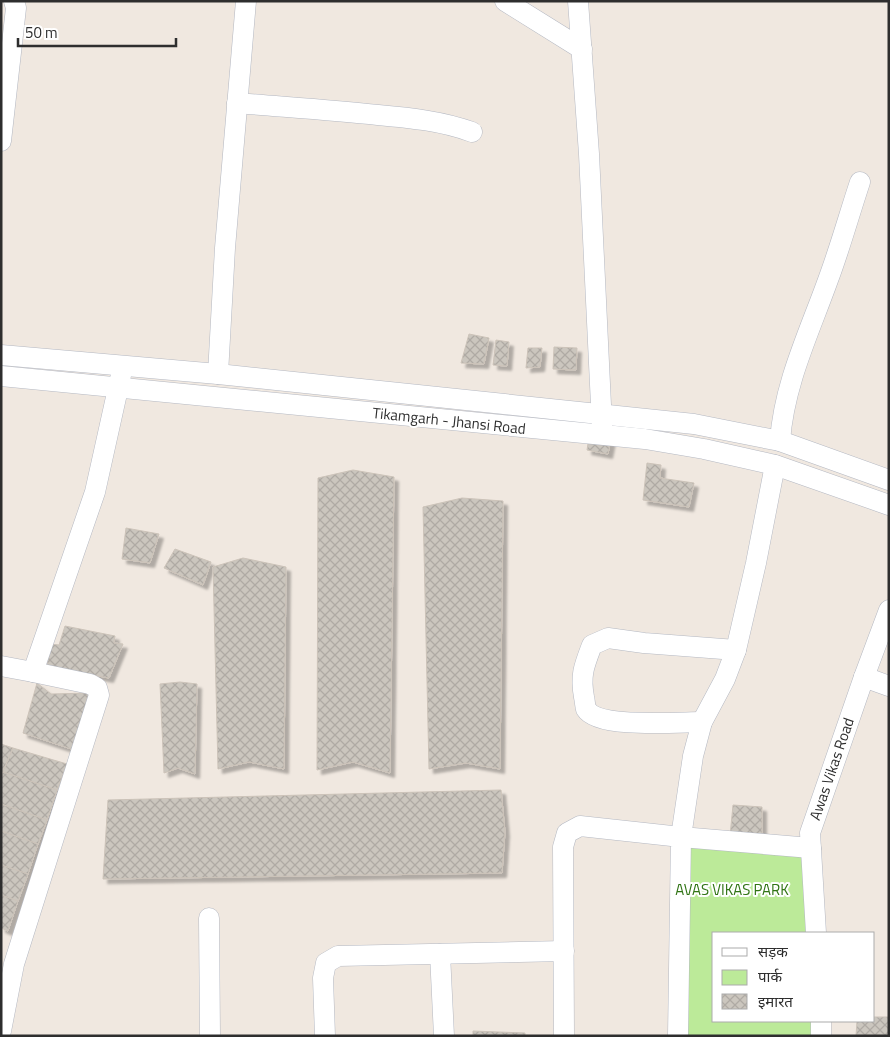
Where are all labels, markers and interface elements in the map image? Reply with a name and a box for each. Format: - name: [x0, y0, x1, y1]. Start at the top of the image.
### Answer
- scale bar: [18, 15, 175, 47]
- text: 50 m: [25, 21, 58, 44]
- street label: Tikamgarh - Jhansi Road: [371, 401, 527, 440]
- street label: Awas Vikas Road: [803, 714, 860, 823]
- park label: AVAS VIKAS PARK: [675, 878, 789, 901]
- legend: [712, 932, 875, 1022]
- text: सड़क: [758, 940, 788, 963]
- text: पार्क: [758, 965, 782, 988]
- text: इमारत: [758, 990, 793, 1013]

